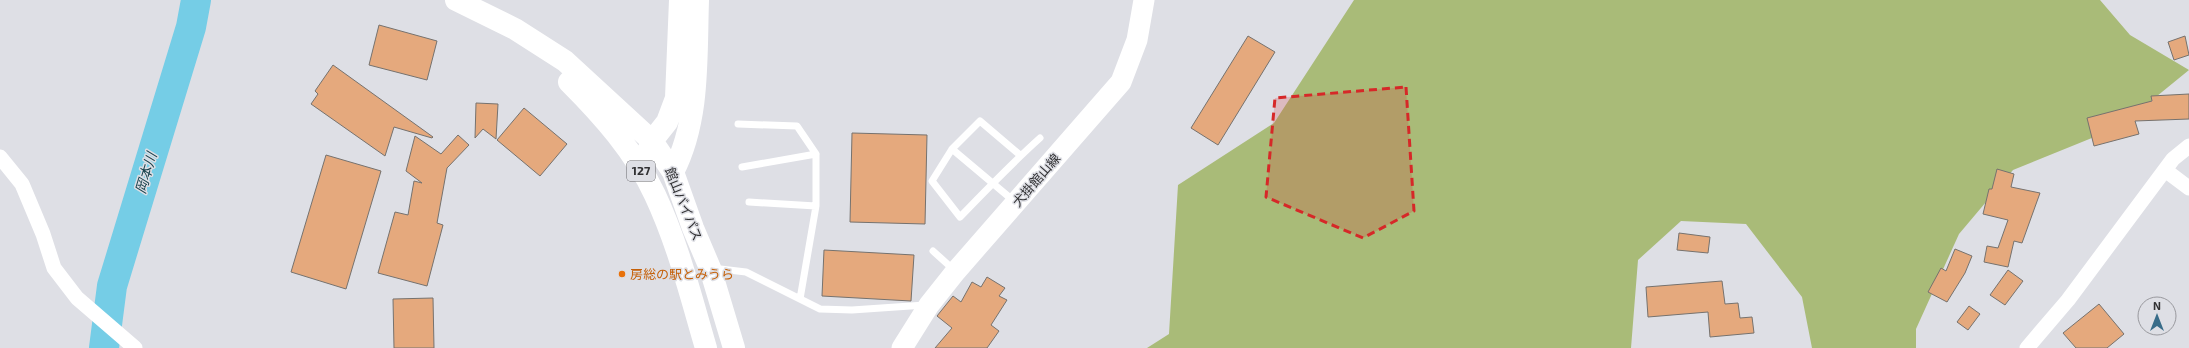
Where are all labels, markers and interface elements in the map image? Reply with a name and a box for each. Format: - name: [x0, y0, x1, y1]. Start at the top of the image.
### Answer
- water label: 岡本川: [131, 148, 160, 195]
- street label: 犬掛館山線: [1009, 150, 1063, 210]
- road number: 127: [627, 161, 655, 181]
- street label: 館山バイパス: [662, 165, 706, 243]
- place label: 房総の駅とみうら: [630, 266, 734, 282]
- marker: 房総の駅とみうら: [617, 269, 627, 279]
- north arrow: [2137, 296, 2177, 336]
- text: N: [2153, 299, 2161, 312]

